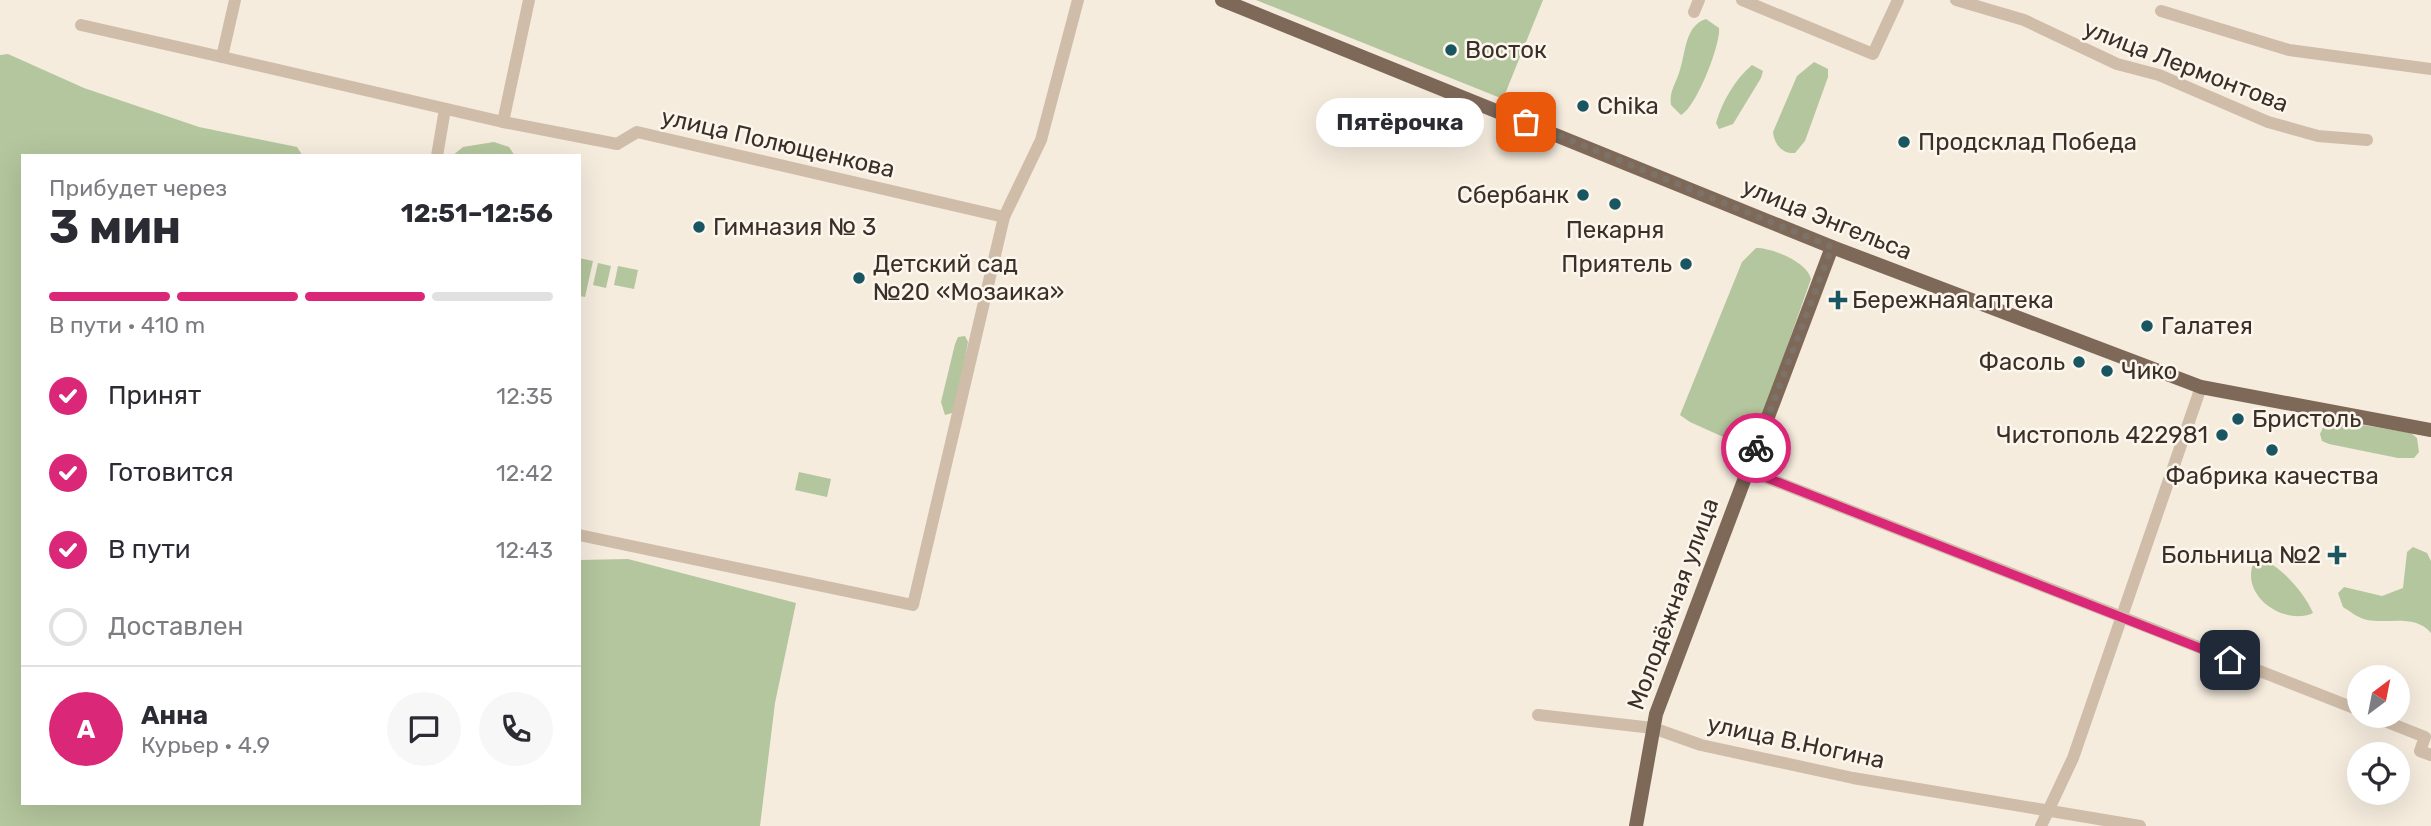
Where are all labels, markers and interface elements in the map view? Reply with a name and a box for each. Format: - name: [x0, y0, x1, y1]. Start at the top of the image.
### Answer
- street label: улица Лермонтова: [2080, 14, 2292, 118]
- place label: Восток: [1465, 36, 1547, 64]
- marker: Восток: [1443, 42, 1459, 58]
- pin: [1496, 92, 1556, 152]
- place label: Chika: [1597, 92, 1659, 120]
- callout: Пятёрочка: [1316, 97, 1484, 146]
- marker: Chika: [1575, 98, 1591, 114]
- street label: улица Полющенкова: [658, 102, 898, 184]
- icon: bag: [1507, 103, 1545, 141]
- text: Пятёрочка: [1336, 108, 1464, 136]
- place label: Продсклад Победа: [1918, 128, 2137, 156]
- marker: Продсклад Победа: [1896, 134, 1912, 150]
- street label: улица Энгельса: [1738, 172, 1916, 266]
- text: Прибудет через: [49, 174, 227, 202]
- place label: Сбербанк: [1457, 181, 1569, 209]
- marker: Сбербанк: [1575, 187, 1591, 203]
- marker: Пекарня: [1607, 196, 1623, 212]
- text: 12:51–12:56: [401, 198, 553, 229]
- text: 3 мин: [49, 200, 181, 255]
- place label: Гимназия № 3: [713, 213, 876, 241]
- place label: Пекарня: [1566, 216, 1664, 244]
- marker: Гимназия № 3: [691, 219, 707, 235]
- place label: Детский сад №20 «Мозаика»: [873, 250, 1064, 306]
- place label: Приятель: [1561, 250, 1672, 278]
- marker: Приятель: [1678, 256, 1694, 272]
- marker: Детский сад №20 «Мозаика»: [851, 270, 867, 286]
- place label: Бережная аптека: [1852, 286, 2054, 314]
- marker: Бережная аптека: [1830, 292, 1846, 308]
- text: В пути · 410 m: [49, 311, 205, 339]
- place label: Галатея: [2161, 312, 2253, 340]
- marker: Галатея: [2139, 318, 2155, 334]
- place label: Фасоль: [1978, 348, 2065, 376]
- marker: Фасоль: [2071, 354, 2087, 370]
- place label: Чико: [2121, 357, 2177, 385]
- marker: Чико: [2099, 363, 2115, 379]
- icon: check: [49, 377, 87, 415]
- text: Принят: [108, 380, 201, 411]
- text: 12:35: [496, 382, 553, 410]
- place label: Бристоль: [2252, 405, 2361, 433]
- marker: Бристоль: [2230, 411, 2246, 427]
- courier: [1721, 413, 1791, 483]
- place label: Чистополь 422981: [1996, 421, 2208, 449]
- marker: Чистополь 422981: [2214, 427, 2230, 443]
- icon: bike: [1737, 429, 1775, 467]
- marker: Фабрика качества: [2264, 442, 2280, 458]
- icon: check: [49, 454, 87, 492]
- text: Готовится: [108, 457, 234, 488]
- text: 12:42: [496, 459, 553, 487]
- place label: Фабрика качества: [2165, 462, 2379, 490]
- street label: Молодёжная улица: [1622, 494, 1724, 714]
- icon: check: [49, 531, 87, 569]
- text: В пути: [108, 534, 191, 565]
- text: 12:43: [496, 536, 553, 564]
- place label: Больница №2: [2161, 541, 2321, 569]
- marker: Больница №2: [2327, 545, 2347, 565]
- text: Доставлен: [108, 611, 243, 642]
- pin: [2200, 630, 2260, 690]
- icon: home: [2211, 641, 2249, 679]
- north arrow: [2347, 665, 2410, 728]
- map controls: [2347, 665, 2410, 805]
- button: chat: [387, 692, 461, 766]
- button: phone: [479, 692, 553, 766]
- text: Анна: [141, 700, 208, 731]
- street label: улица В.Ногина: [1705, 710, 1887, 774]
- text: А: [77, 714, 95, 745]
- text: Курьер · 4.9: [141, 731, 270, 759]
- button: locate: [2347, 742, 2410, 805]

